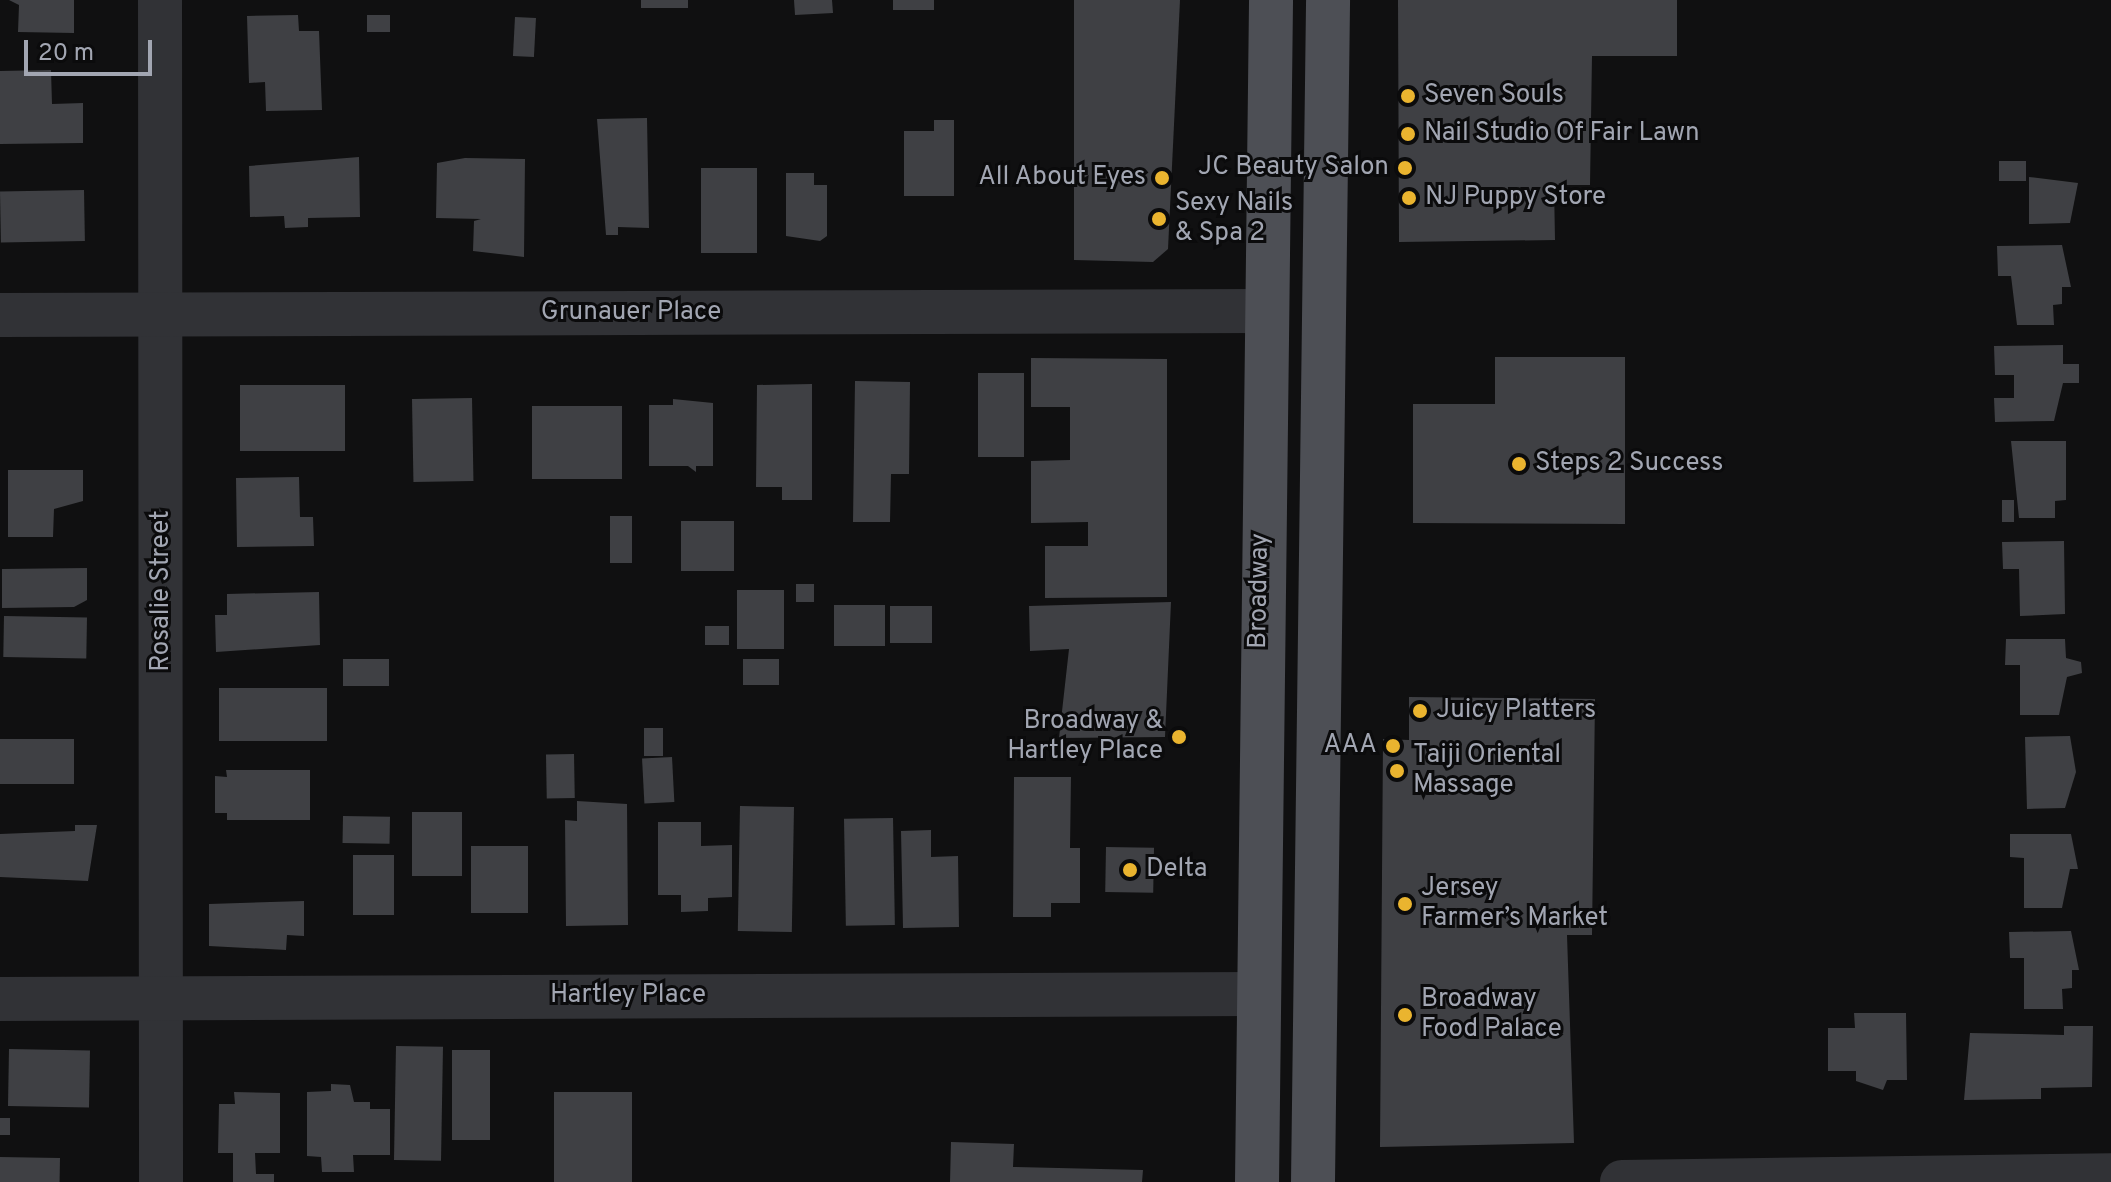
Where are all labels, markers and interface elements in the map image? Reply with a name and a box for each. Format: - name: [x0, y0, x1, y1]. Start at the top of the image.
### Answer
- scale bar: [28, 24, 156, 74]
- text: 20 m: [38, 39, 94, 69]
- place label: Seven Souls: [1424, 80, 1564, 112]
- marker: Seven Souls: [1399, 87, 1417, 105]
- place label: Nail Studio Of Fair Lawn: [1424, 118, 1700, 150]
- marker: Nail Studio Of Fair Lawn: [1399, 125, 1417, 143]
- place label: JC Beauty Salon: [1198, 152, 1389, 184]
- marker: JC Beauty Salon: [1396, 159, 1414, 177]
- place label: All About Eyes: [977, 162, 1146, 194]
- marker: All About Eyes: [1153, 169, 1171, 187]
- place label: NJ Puppy Store: [1425, 182, 1606, 214]
- place label: Sexy Nails & Spa 2: [1175, 188, 1293, 250]
- marker: NJ Puppy Store: [1400, 189, 1418, 207]
- marker: Sexy Nails & Spa 2: [1150, 210, 1168, 228]
- street label: Grunauer Place: [541, 297, 721, 329]
- place label: Steps 2 Success: [1535, 448, 1723, 480]
- marker: Steps 2 Success: [1510, 455, 1528, 473]
- street label: Rosalie Street: [146, 510, 178, 672]
- street label: Broadway: [1243, 533, 1277, 649]
- place label: Juicy Platters: [1436, 695, 1596, 727]
- marker: Juicy Platters: [1411, 702, 1429, 720]
- place label: Broadway & Hartley Place: [1007, 706, 1163, 768]
- marker: Broadway & Hartley Place: [1170, 728, 1188, 746]
- place label: AAA: [1324, 730, 1377, 762]
- marker: AAA: [1384, 737, 1402, 755]
- place label: Taiji Oriental Massage: [1413, 740, 1561, 802]
- marker: Taiji Oriental Massage: [1388, 762, 1406, 780]
- place label: Delta: [1146, 854, 1208, 886]
- marker: Delta: [1121, 861, 1139, 879]
- place label: Jersey Farmer’s Market: [1421, 873, 1608, 934]
- marker: Jersey Farmer’s Market: [1396, 895, 1414, 913]
- street label: Hartley Place: [550, 980, 706, 1012]
- place label: Broadway Food Palace: [1421, 984, 1562, 1046]
- marker: Broadway Food Palace: [1396, 1006, 1414, 1024]

